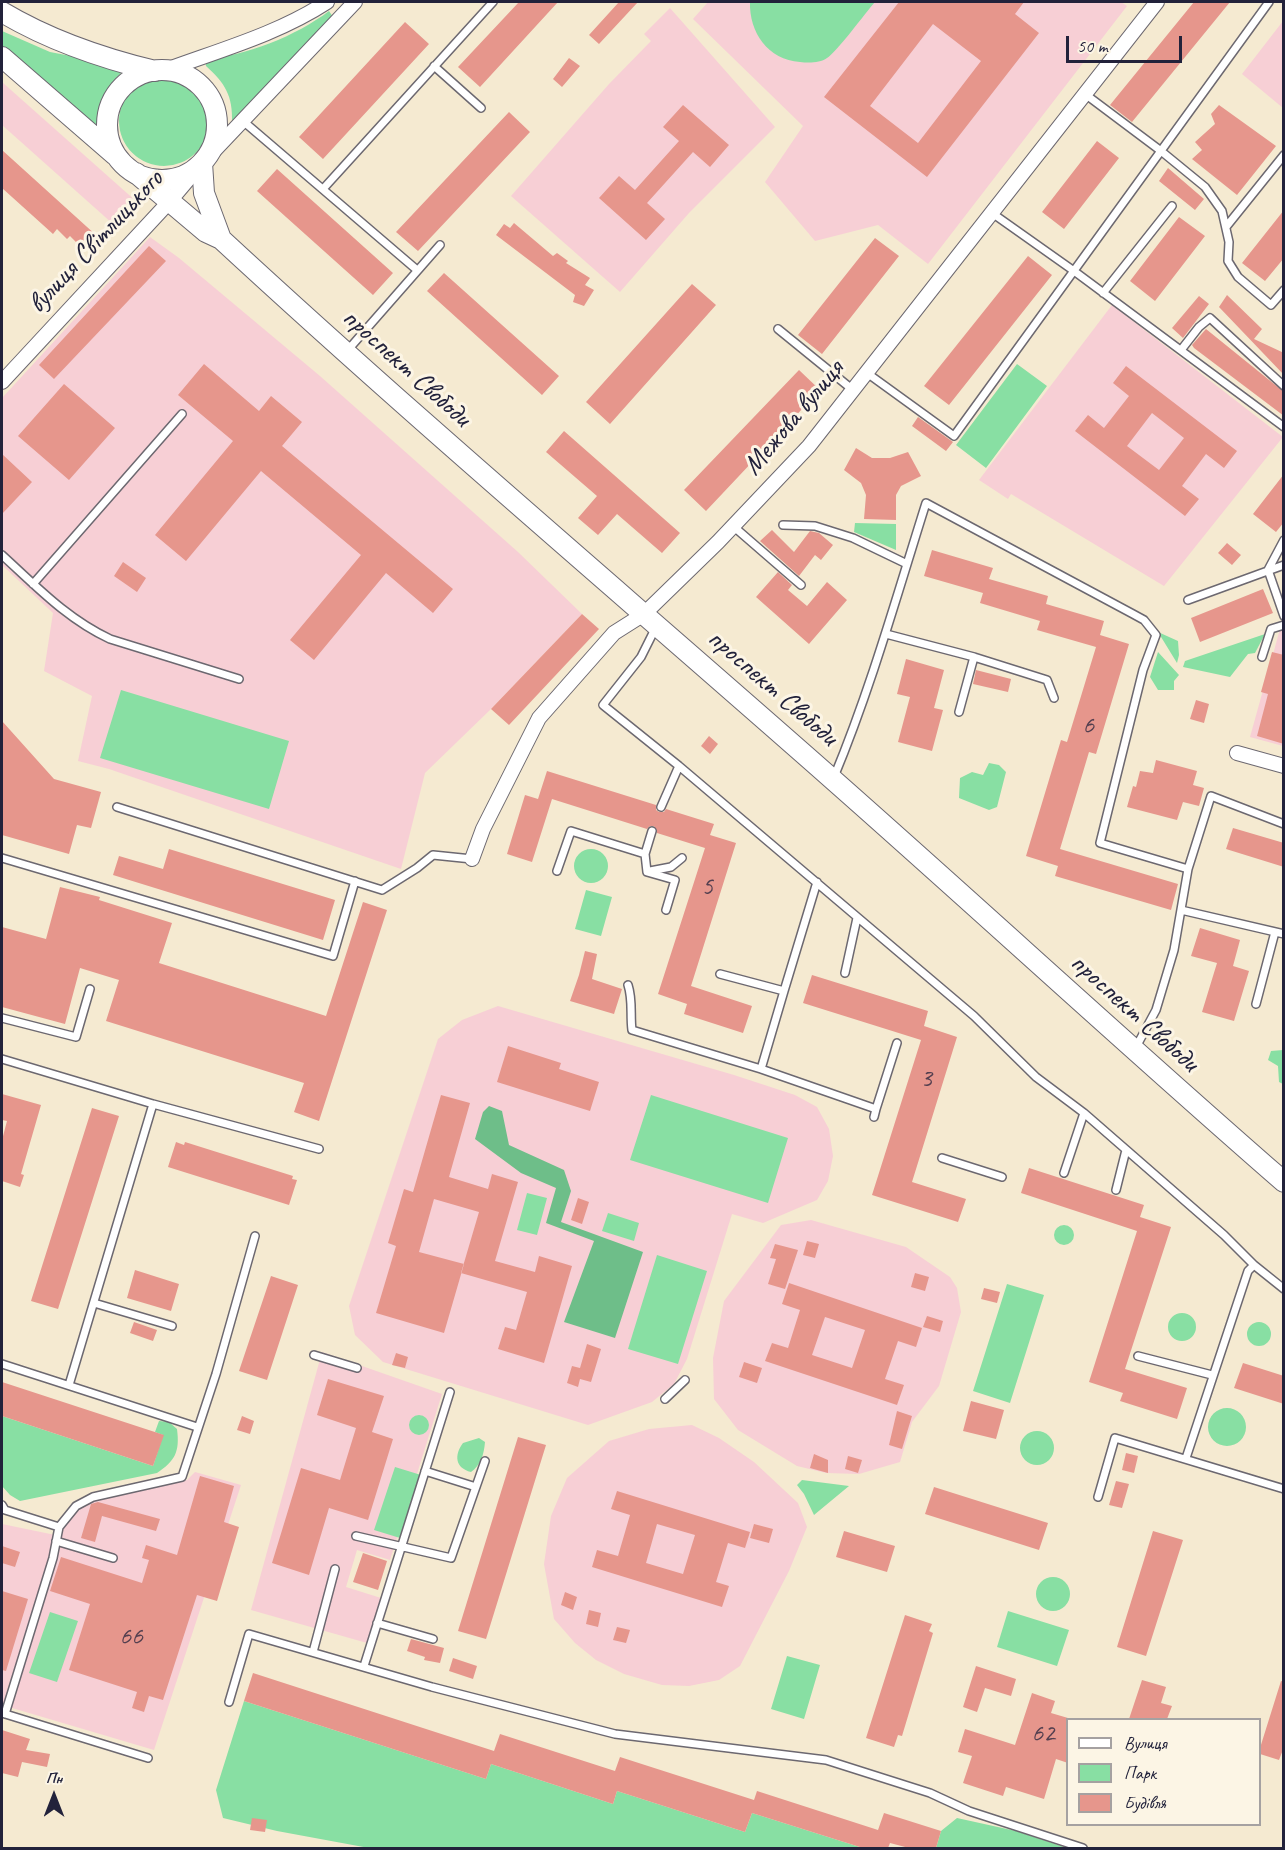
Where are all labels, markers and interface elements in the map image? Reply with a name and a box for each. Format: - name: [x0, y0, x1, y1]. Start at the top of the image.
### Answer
- scale bar: [1069, 24, 1184, 62]
- text: 50 m: [1077, 35, 1108, 57]
- street label: вулиця Світлицького: [21, 163, 171, 321]
- street label: проспект Свободи: [335, 301, 477, 435]
- street label: Межова вулиця: [736, 354, 852, 482]
- street label: проспект Свободи: [700, 622, 844, 754]
- house number: 6: [1082, 710, 1094, 742]
- house number: 5: [701, 871, 713, 903]
- street label: проспект Свободи: [1063, 946, 1205, 1080]
- house number: 3: [920, 1063, 932, 1095]
- house number: 66: [119, 1621, 143, 1653]
- house number: 62: [1031, 1718, 1055, 1750]
- legend: [1066, 1718, 1261, 1826]
- text: Вулиця: [1124, 1732, 1167, 1754]
- text: Парк: [1124, 1762, 1156, 1784]
- north arrow: [24, 1766, 84, 1826]
- text: Пн: [46, 1768, 62, 1788]
- text: Будівля: [1124, 1792, 1166, 1814]

